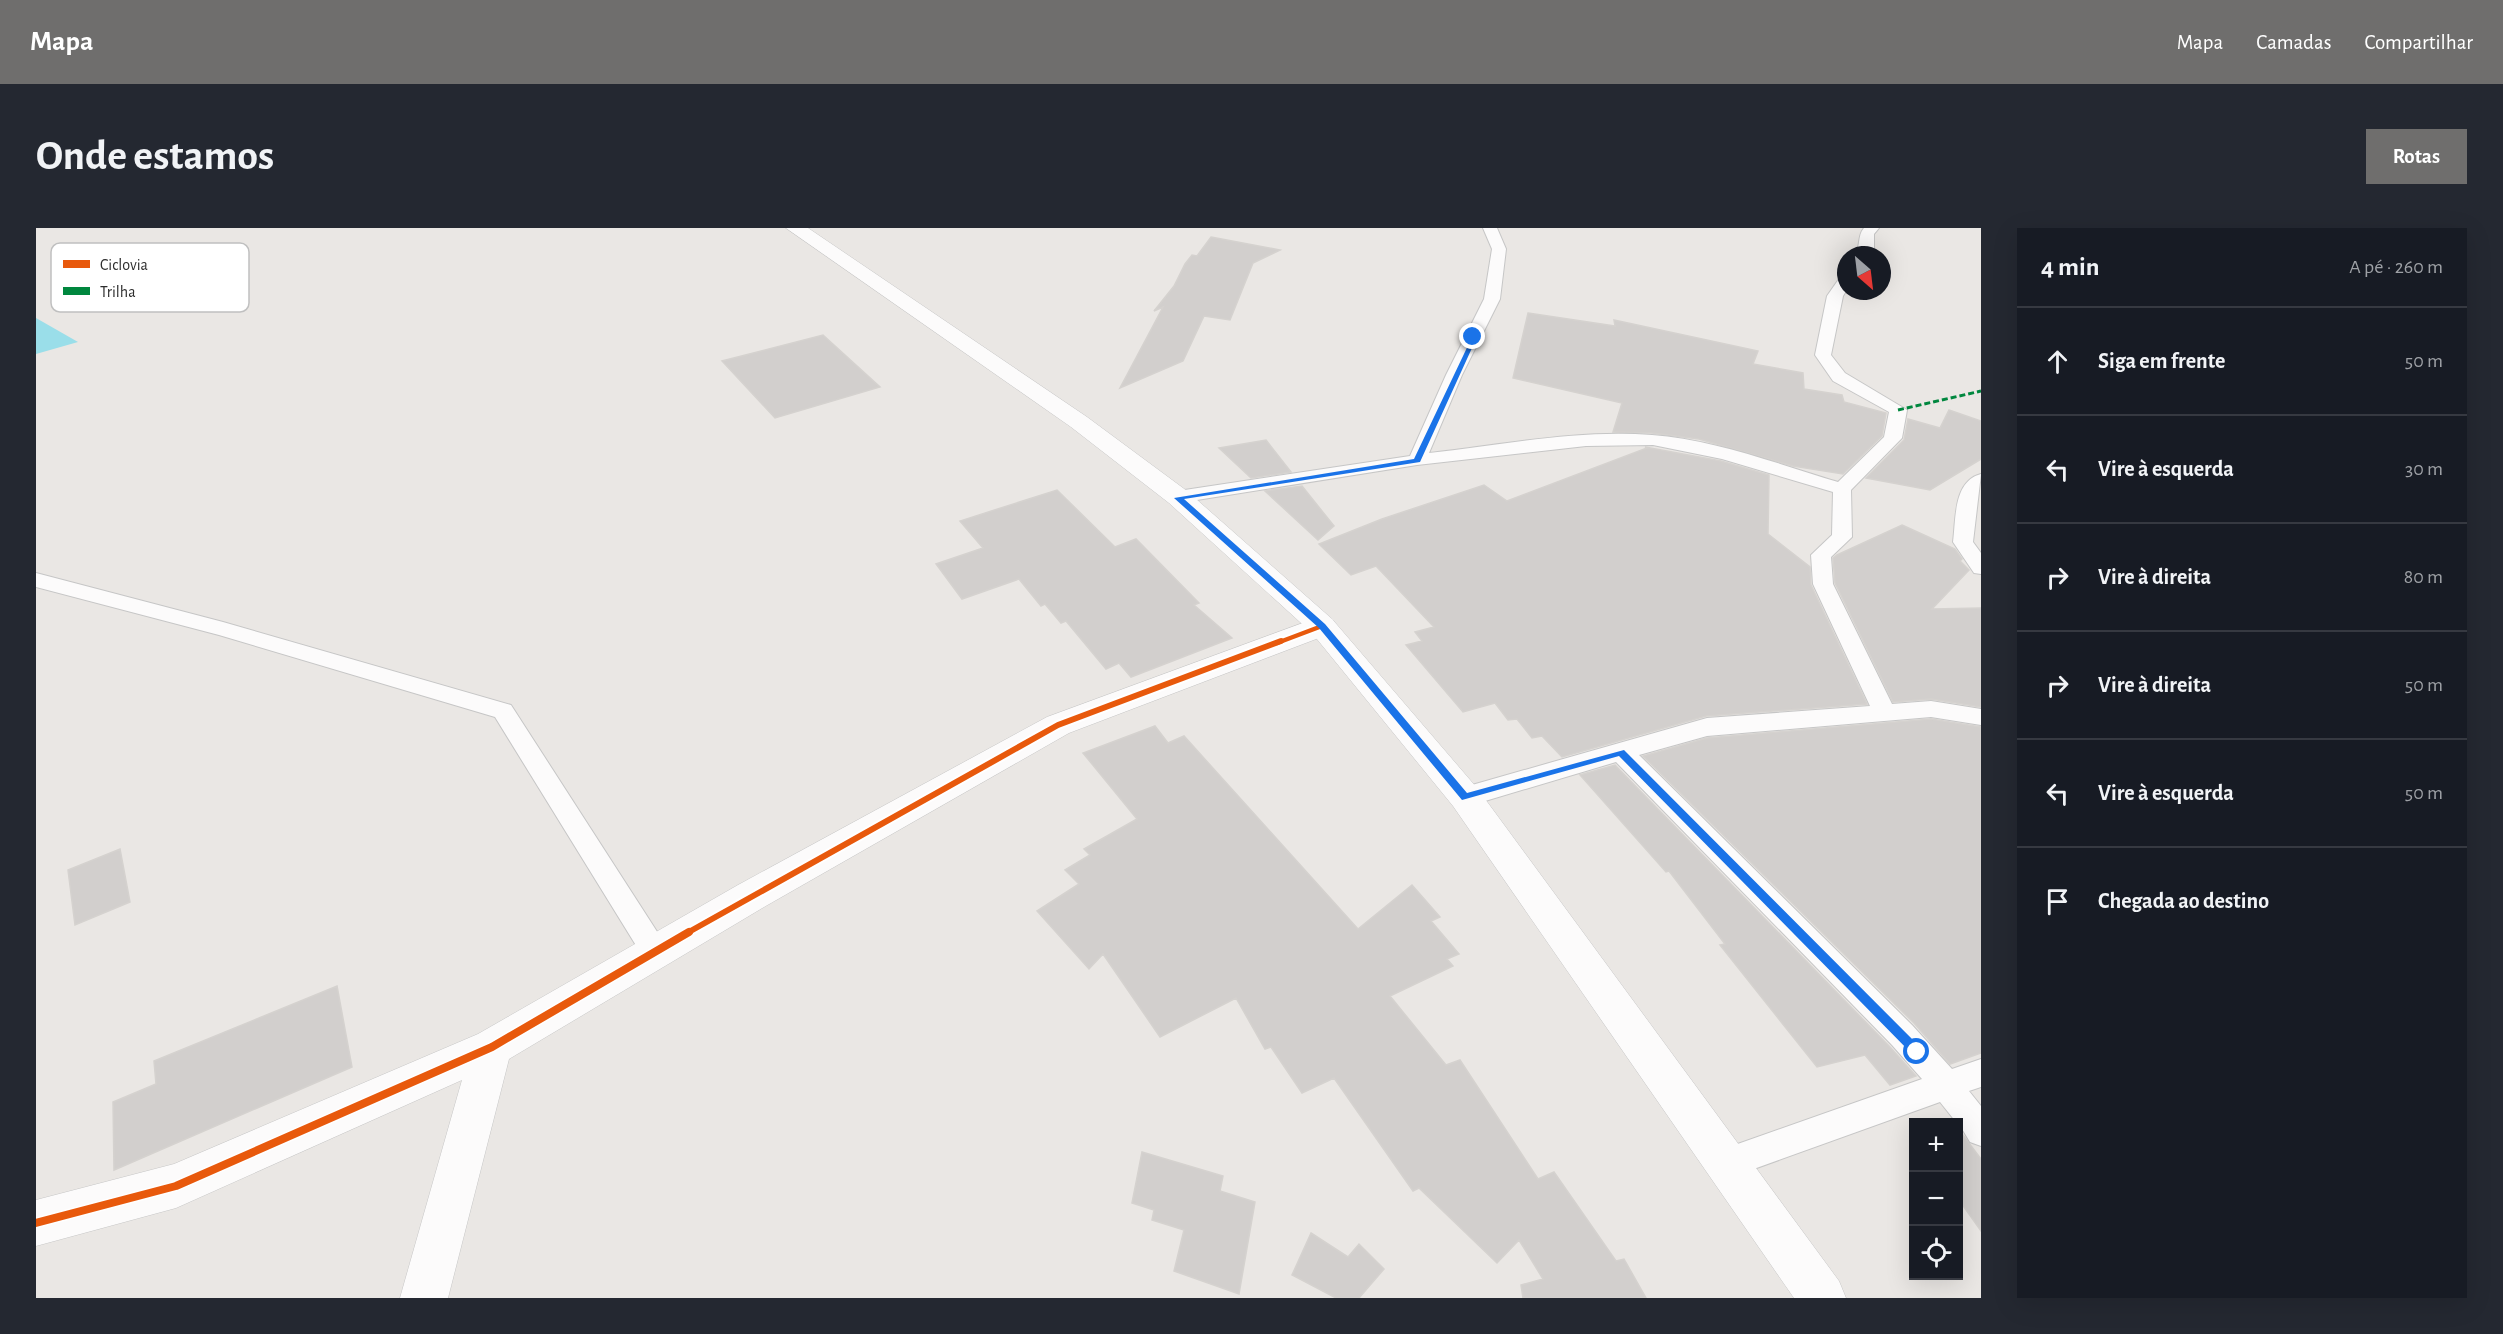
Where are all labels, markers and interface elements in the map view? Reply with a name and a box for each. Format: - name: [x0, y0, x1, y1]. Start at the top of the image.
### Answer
- text: Mapa: [30, 28, 93, 56]
- text: Mapa: [2177, 32, 2223, 53]
- text: Camadas: [2256, 32, 2331, 53]
- text: Compartilhar: [2364, 32, 2473, 53]
- button: Rotas: [2366, 129, 2467, 184]
- text: Onde estamos: [36, 135, 274, 177]
- legend: [51, 243, 249, 312]
- north arrow: [1837, 246, 1891, 300]
- text: 4 min: [2041, 254, 2100, 280]
- text: Ciclovia: [100, 257, 148, 273]
- text: A pé · 260 m: [2349, 257, 2443, 277]
- text: Trilha: [100, 284, 136, 300]
- route end: [1459, 323, 1485, 349]
- icon: ahead: [2041, 345, 2074, 378]
- text: Siga em frente: [2098, 350, 2225, 372]
- text: 50 m: [2405, 351, 2443, 371]
- icon: left: [2041, 453, 2074, 486]
- text: Vire à esquerda: [2098, 458, 2234, 480]
- text: 30 m: [2405, 459, 2443, 479]
- icon: right: [2041, 561, 2074, 594]
- text: Vire à direita: [2098, 566, 2211, 588]
- text: 80 m: [2404, 567, 2443, 587]
- icon: right: [2041, 669, 2074, 702]
- text: Vire à direita: [2098, 674, 2211, 696]
- text: 50 m: [2405, 675, 2443, 695]
- icon: left: [2041, 777, 2074, 810]
- text: Vire à esquerda: [2098, 782, 2234, 804]
- text: 50 m: [2405, 783, 2443, 803]
- icon: arrive: [2041, 885, 2074, 918]
- text: Chegada ao destino: [2098, 890, 2269, 912]
- route start: [1903, 1038, 1929, 1064]
- map controls: [1909, 1118, 1963, 1280]
- button: +: [1909, 1118, 1963, 1172]
- button: −: [1909, 1172, 1963, 1226]
- button: locate: [1909, 1226, 1963, 1280]

